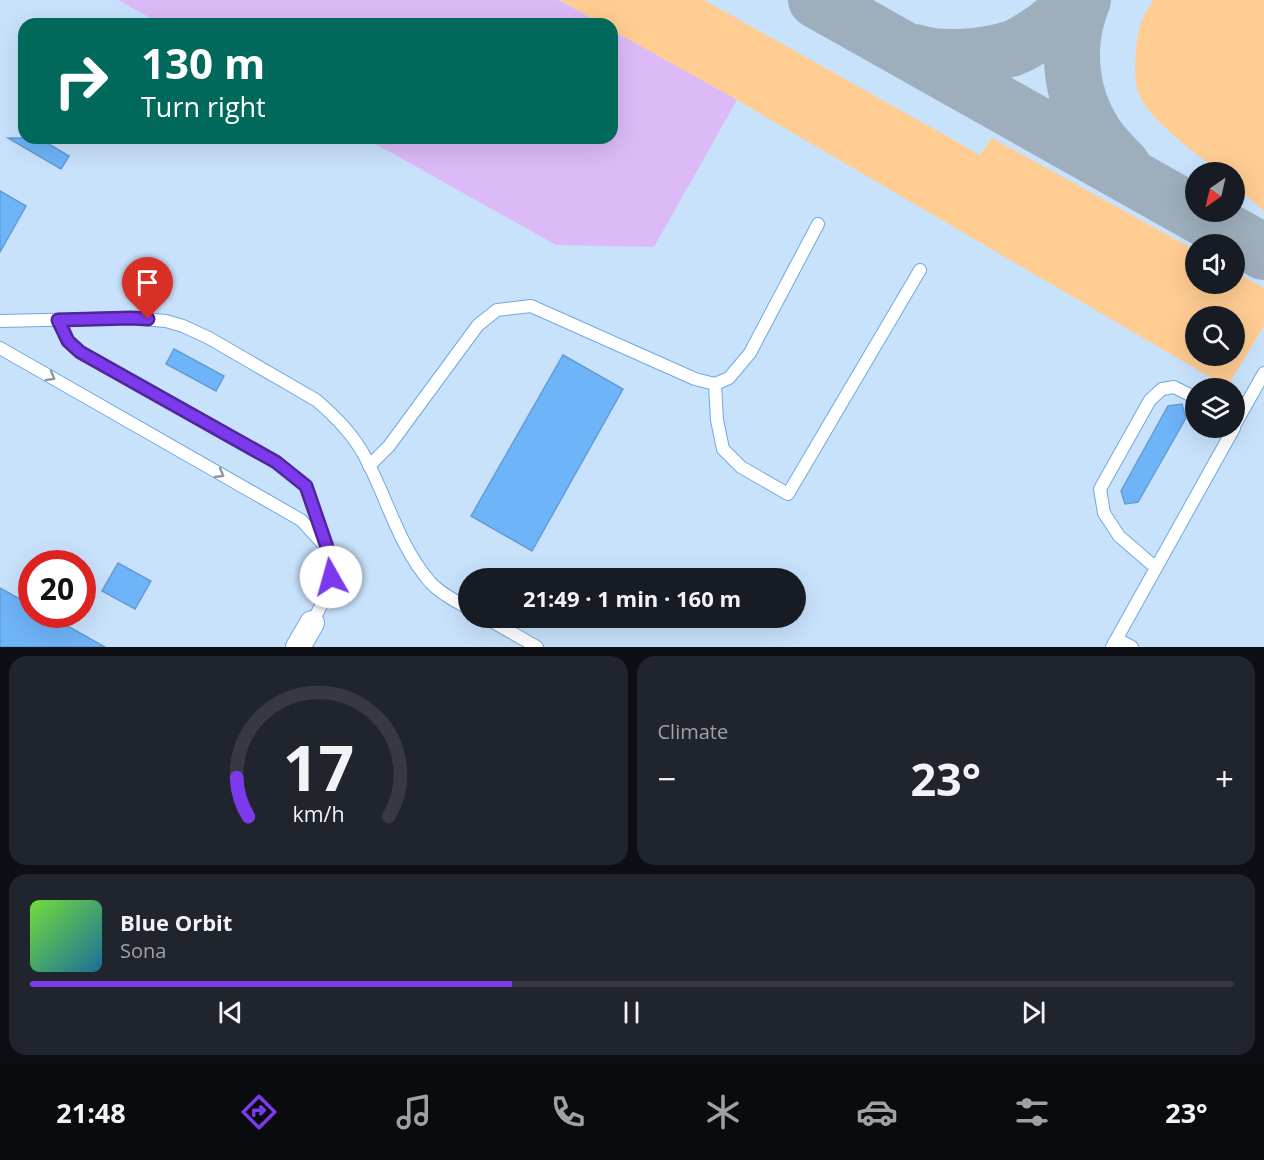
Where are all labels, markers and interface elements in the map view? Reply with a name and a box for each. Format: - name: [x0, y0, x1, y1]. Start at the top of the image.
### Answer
- text: 130 m: [141, 34, 265, 91]
- icon: right: [42, 42, 120, 120]
- text: Turn right: [141, 88, 266, 125]
- north arrow: [1185, 162, 1245, 222]
- map controls: [1185, 162, 1245, 438]
- button: sound: [1185, 234, 1245, 294]
- pin: [122, 257, 173, 319]
- icon: arrive: [131, 266, 164, 299]
- button: search: [1185, 306, 1245, 366]
- one-way arrow: [45, 370, 55, 381]
- button: layers: [1185, 378, 1245, 438]
- one-way arrow: [214, 467, 224, 478]
- position arrow: [299, 545, 363, 609]
- speed limit sign: 20: [18, 550, 96, 628]
- text: 21:49 · 1 min · 160 m: [523, 583, 741, 613]
- text: Climate: [658, 718, 728, 745]
- text: 17: [283, 724, 354, 809]
- text: 23°: [910, 748, 981, 809]
- text: −: [658, 756, 676, 801]
- text: +: [1215, 756, 1234, 801]
- text: km/h: [292, 800, 344, 829]
- text: Blue Orbit: [120, 907, 232, 937]
- text: Sona: [120, 937, 166, 964]
- icon: previous: [214, 996, 247, 1029]
- icon: pause: [615, 996, 648, 1029]
- icon: next: [1017, 996, 1050, 1029]
- icon: directions: [238, 1091, 280, 1133]
- icon: music: [393, 1091, 435, 1133]
- icon: phone: [547, 1091, 589, 1133]
- icon: climate: [702, 1091, 744, 1133]
- icon: car: [856, 1091, 898, 1133]
- icon: filters: [1011, 1091, 1053, 1133]
- text: 21:48: [56, 1094, 126, 1131]
- text: 23°: [1165, 1094, 1208, 1131]

